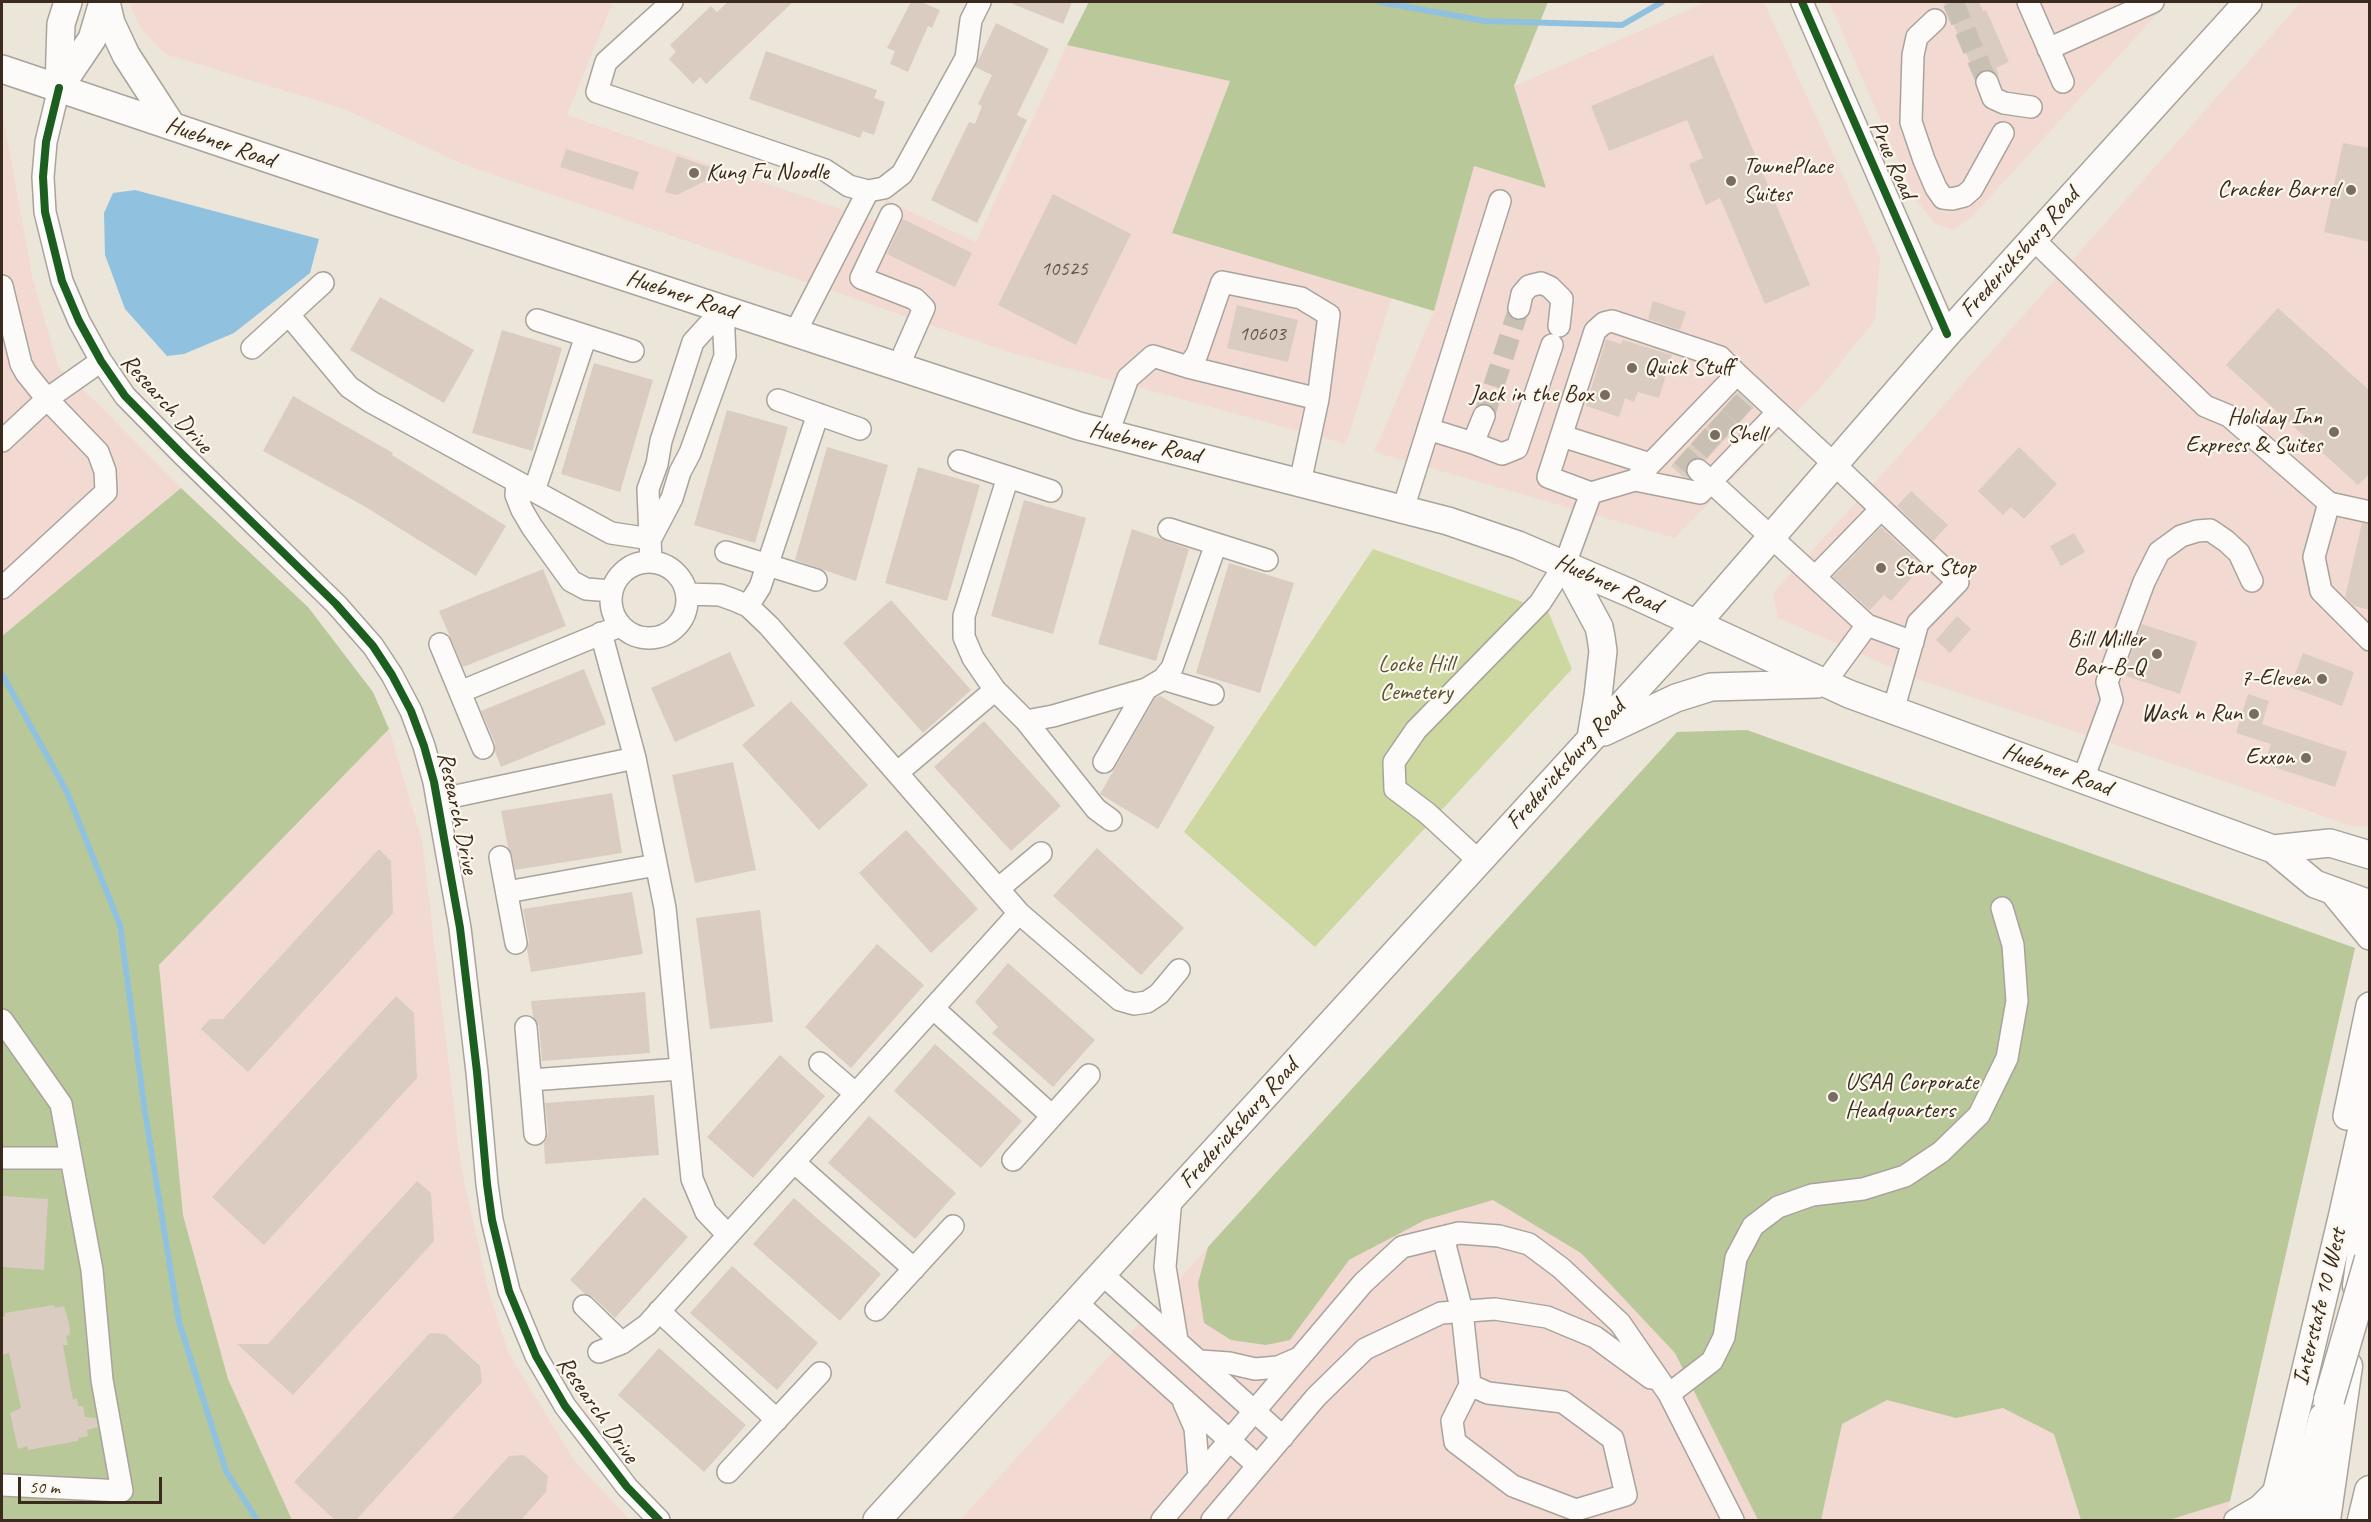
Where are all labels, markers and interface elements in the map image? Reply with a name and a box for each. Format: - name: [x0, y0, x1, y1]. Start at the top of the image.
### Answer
- street label: Huebner Road: [161, 111, 279, 175]
- street label: Prue Road: [1862, 116, 1922, 204]
- place label: TownePlace Suites: [1743, 153, 1833, 209]
- place label: Kung Fu Noodle: [706, 159, 828, 187]
- marker: Kung Fu Noodle: [687, 166, 701, 180]
- marker: TownePlace Suites: [1724, 174, 1738, 188]
- place label: Cracker Barrel: [2217, 176, 2339, 204]
- street label: Fredericksburg Road: [1954, 182, 2086, 324]
- marker: Cracker Barrel: [2344, 183, 2358, 197]
- house number: 10525: [1040, 256, 1088, 282]
- street label: Huebner Road: [622, 264, 740, 326]
- house number: 10603: [1238, 321, 1286, 347]
- street label: Research Drive: [114, 348, 218, 460]
- place label: Quick Stuff: [1644, 354, 1733, 382]
- marker: Quick Stuff: [1625, 361, 1639, 375]
- place label: Jack in the Box: [1470, 381, 1593, 409]
- marker: Jack in the Box: [1598, 388, 1612, 402]
- place label: Holiday Inn Express & Suites: [2185, 404, 2322, 460]
- street label: Huebner Road: [1086, 415, 1204, 471]
- place label: Shell: [1727, 421, 1766, 449]
- marker: Holiday Inn Express & Suites: [2327, 425, 2341, 439]
- marker: Shell: [1708, 428, 1722, 442]
- street label: Huebner Road: [1550, 548, 1666, 620]
- place label: Star Stop: [1893, 554, 1976, 582]
- marker: Star Stop: [1874, 561, 1888, 575]
- place label: Bill Miller Bar-B-Q: [2067, 626, 2145, 682]
- marker: Bill Miller Bar-B-Q: [2150, 647, 2164, 661]
- park label: Locke Hill Cemetery: [1378, 651, 1454, 707]
- place label: 7-Eleven: [2240, 665, 2310, 693]
- marker: 7-Eleven: [2315, 672, 2329, 686]
- street label: Fredericksburg Road: [1500, 694, 1632, 836]
- place label: Wash n Run: [2141, 700, 2242, 728]
- marker: Wash n Run: [2247, 707, 2261, 721]
- street label: Huebner Road: [1999, 737, 2115, 803]
- place label: Exxon: [2245, 744, 2294, 772]
- street label: Research Drive: [430, 749, 484, 877]
- marker: Exxon: [2299, 751, 2313, 765]
- street label: Fredericksburg Road: [1173, 1053, 1305, 1195]
- place label: USAA Corporate Headquarters: [1845, 1069, 1978, 1125]
- marker: USAA Corporate Headquarters: [1826, 1090, 1840, 1104]
- street label: Interstate 10 West: [2287, 1226, 2353, 1388]
- street label: Research Drive: [550, 1351, 644, 1469]
- scale bar: [21, 1465, 165, 1503]
- text: 50 m: [29, 1476, 60, 1498]

